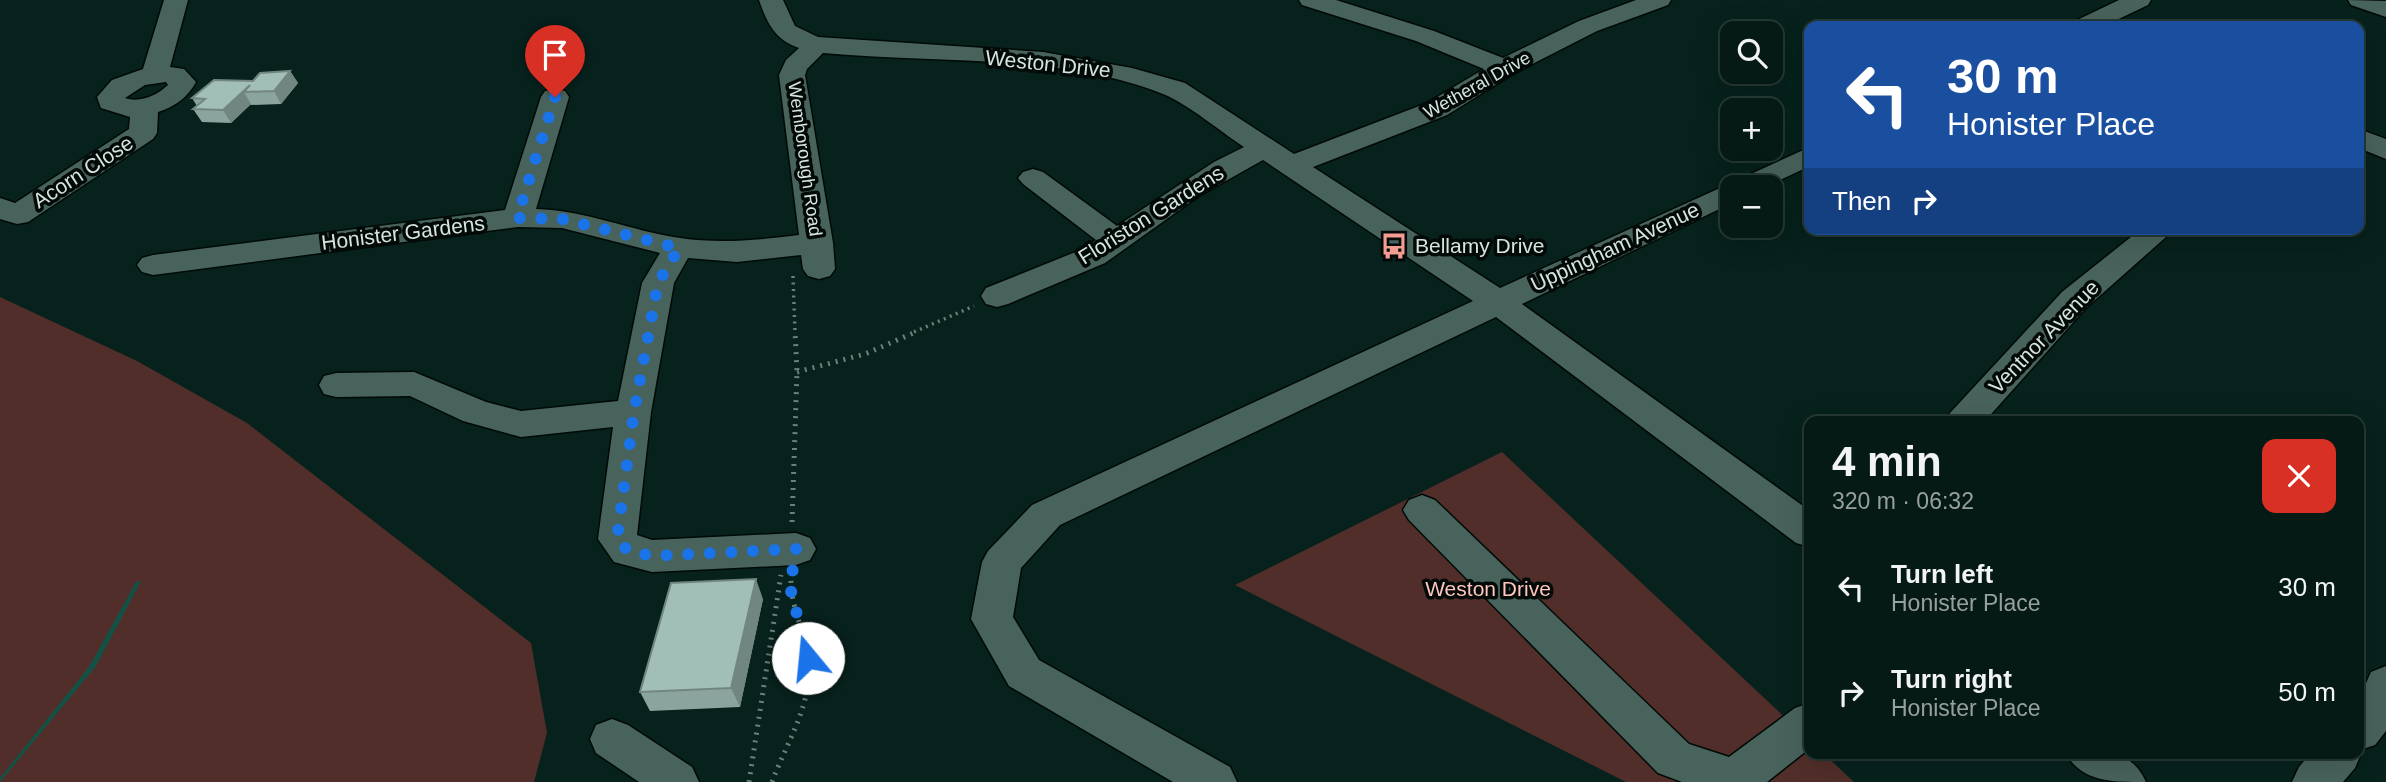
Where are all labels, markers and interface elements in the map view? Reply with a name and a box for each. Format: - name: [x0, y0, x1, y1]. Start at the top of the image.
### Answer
- map controls: [1720, 21, 1783, 238]
- button: search: [1720, 21, 1783, 84]
- pin: [525, 25, 585, 97]
- icon: arrive: [536, 36, 574, 74]
- street label: Weston Drive: [984, 45, 1112, 82]
- street label: Wetheral Drive: [1420, 47, 1534, 123]
- icon: left: [1832, 49, 1923, 140]
- text: 30 m: [1947, 49, 2059, 103]
- street label: Wemborough Road: [784, 80, 826, 238]
- button: +: [1720, 98, 1783, 161]
- text: Honister Place: [1947, 106, 2155, 142]
- street label: Acorn Close: [28, 131, 137, 212]
- street label: Floriston Gardens: [1074, 161, 1228, 269]
- button: −: [1720, 175, 1783, 238]
- icon: right: [1905, 182, 1943, 220]
- text: Then: [1832, 186, 1891, 216]
- street label: Uppingham Avenue: [1527, 197, 1703, 296]
- street label: Honister Gardens: [320, 211, 486, 254]
- bus stop icon: Bellamy Drive: [1379, 231, 1409, 261]
- place label: Bellamy Drive: [1415, 234, 1545, 257]
- street label: Ventnor Avenue: [1984, 275, 2103, 398]
- text: 4 min: [1832, 438, 1942, 485]
- button: close: [2262, 439, 2336, 513]
- text: 320 m · 06:32: [1832, 488, 1974, 514]
- text: Turn left: [1891, 559, 1993, 589]
- icon: left: [1832, 569, 1870, 607]
- text: 30 m: [2278, 572, 2336, 602]
- park label: Weston Drive: [1425, 577, 1551, 600]
- text: Honister Place: [1891, 590, 2041, 616]
- position arrow: [771, 621, 845, 695]
- text: Turn right: [1891, 664, 2012, 694]
- icon: right: [1832, 674, 1870, 712]
- text: 50 m: [2278, 677, 2336, 707]
- text: Honister Place: [1891, 695, 2041, 721]

